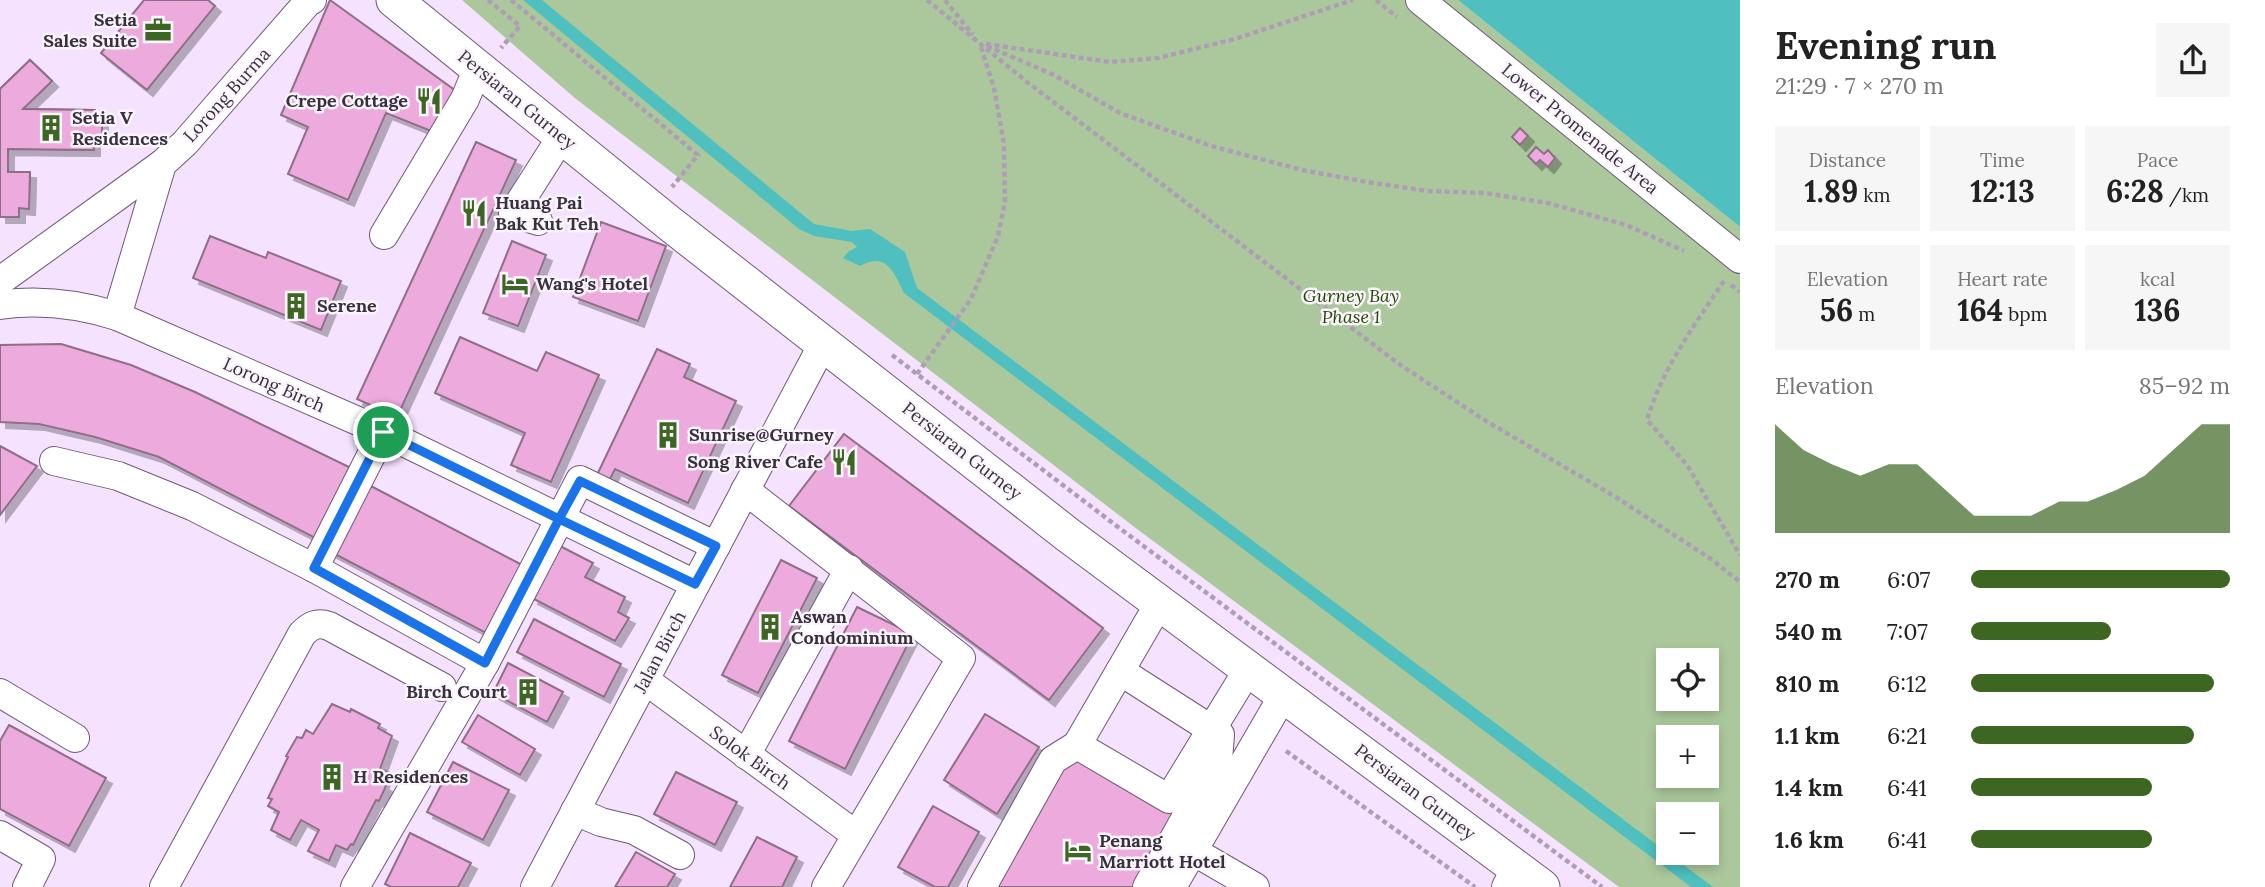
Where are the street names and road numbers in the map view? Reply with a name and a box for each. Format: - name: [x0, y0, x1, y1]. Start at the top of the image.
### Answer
- street label: Lorong Burma: [178, 42, 275, 147]
- street label: Persiaran Gurney: [453, 45, 582, 155]
- street label: Lower Promenade Area: [1497, 58, 1664, 199]
- street label: Lorong Birch: [220, 352, 329, 417]
- street label: Persiaran Gurney: [898, 397, 1027, 505]
- street label: Jalan Birch: [628, 607, 691, 698]
- street label: Solok Birch: [705, 720, 796, 795]
- street label: Persiaran Gurney: [1350, 739, 1481, 845]

